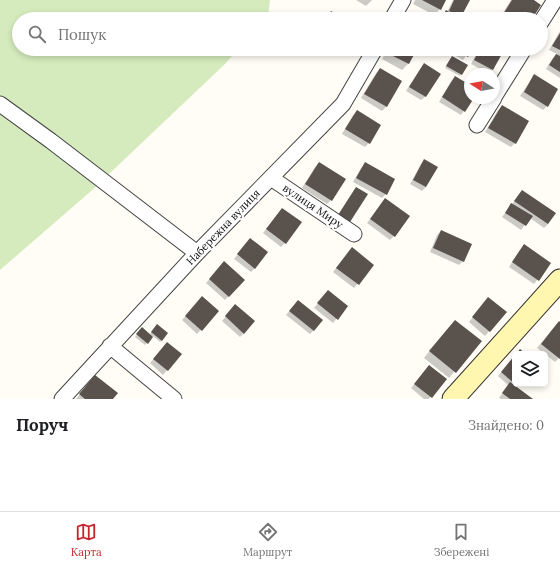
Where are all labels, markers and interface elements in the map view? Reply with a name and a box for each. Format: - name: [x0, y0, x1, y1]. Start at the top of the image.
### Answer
- search box: [12, 12, 548, 56]
- icon: search: [26, 23, 48, 45]
- text: Пошук: [58, 25, 106, 44]
- north arrow: [464, 68, 500, 104]
- street label: вулиця Миру: [280, 181, 346, 231]
- street label: Набережна вулиця: [183, 186, 263, 268]
- map controls: [512, 351, 548, 387]
- button: layers: [512, 351, 548, 387]
- text: Поруч: [16, 414, 68, 436]
- text: Знайдено: 0: [468, 417, 544, 434]
- tab: Карта: [71, 521, 102, 559]
- tab: Маршрут: [243, 521, 292, 559]
- tab: Збережені: [434, 521, 489, 559]

